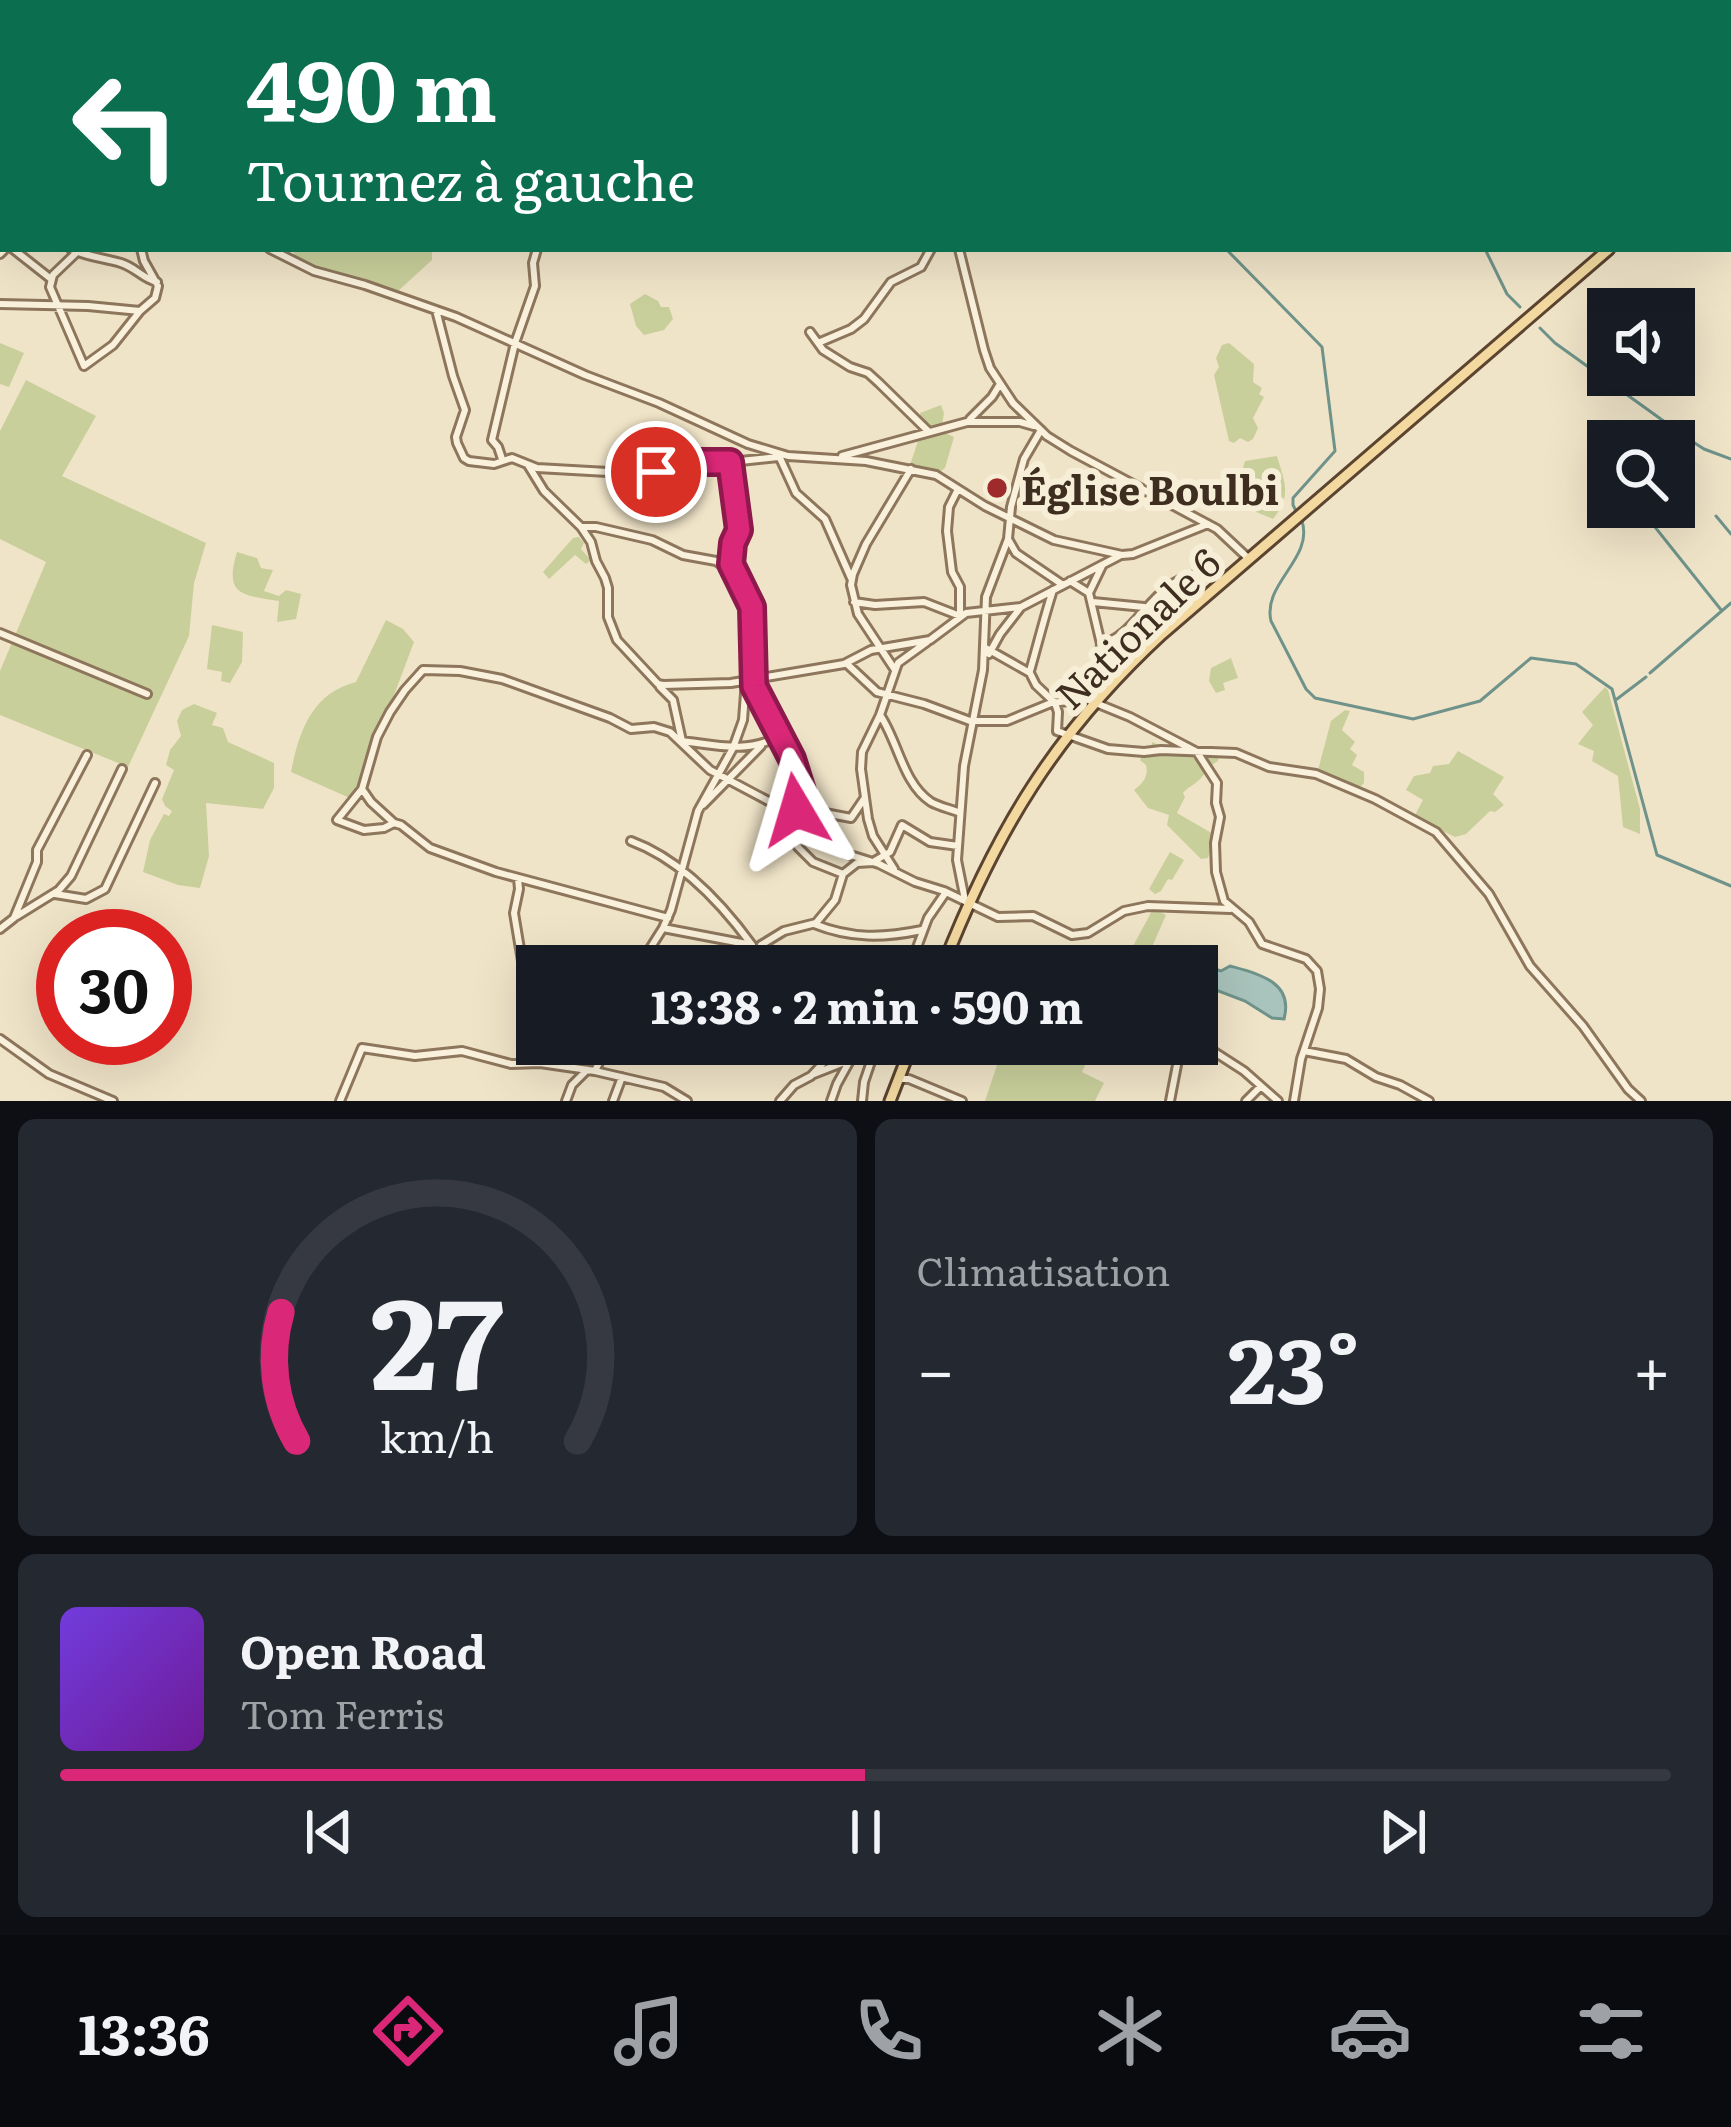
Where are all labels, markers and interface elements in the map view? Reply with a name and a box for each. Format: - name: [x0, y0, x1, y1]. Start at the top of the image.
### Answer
- text: 490 m: [246, 23, 497, 148]
- icon: left: [48, 48, 204, 204]
- text: Tournez à gauche: [246, 137, 695, 218]
- map controls: [1587, 288, 1695, 528]
- button: sound: [1587, 288, 1695, 396]
- button: search: [1587, 420, 1695, 528]
- pin: [605, 421, 707, 523]
- icon: arrive: [623, 439, 689, 505]
- place label: Église Boulbi: [1021, 459, 1279, 517]
- marker: Église Boulbi: [984, 475, 1010, 501]
- street label: Nationale 6: [1040, 533, 1232, 721]
- position arrow: [733, 747, 859, 873]
- speed limit sign: 30: [36, 909, 192, 1065]
- text: 13:38 · 2 min · 590 m: [651, 971, 1083, 1038]
- text: Climatisation: [917, 1240, 1170, 1298]
- text: 27: [371, 1243, 504, 1428]
- text: 23°: [1228, 1298, 1360, 1432]
- text: −: [917, 1317, 955, 1415]
- text: +: [1633, 1317, 1671, 1415]
- text: km/h: [380, 1402, 494, 1465]
- text: Open Road: [240, 1616, 486, 1683]
- text: Tom Ferris: [240, 1683, 444, 1741]
- icon: previous: [296, 1799, 362, 1865]
- icon: pause: [833, 1799, 899, 1865]
- icon: next: [1370, 1799, 1436, 1865]
- icon: directions: [366, 1989, 450, 2073]
- icon: music: [607, 1989, 691, 2073]
- icon: phone: [847, 1989, 931, 2073]
- icon: climate: [1088, 1989, 1172, 2073]
- icon: car: [1328, 1989, 1412, 2073]
- icon: filters: [1569, 1989, 1653, 2073]
- text: 13:36: [78, 1991, 210, 2072]

